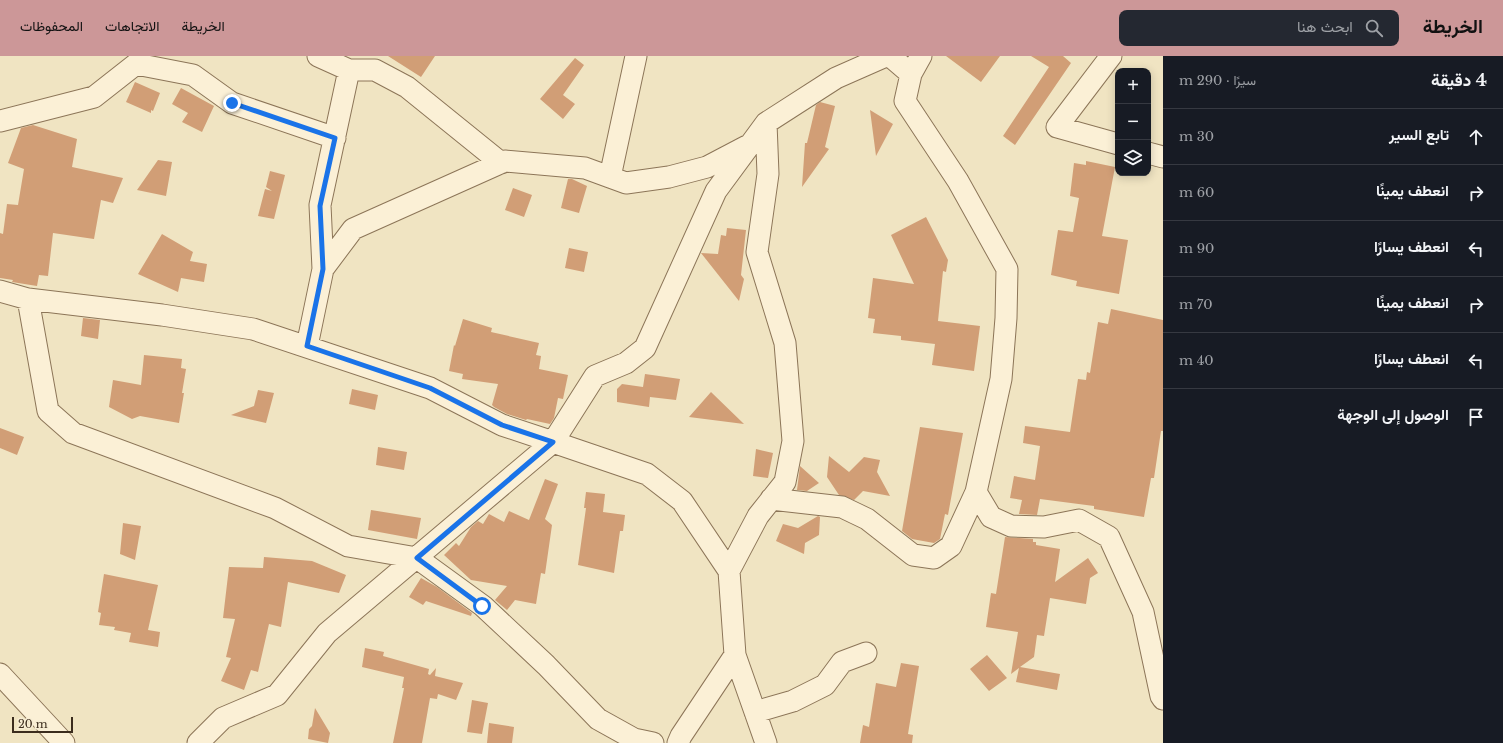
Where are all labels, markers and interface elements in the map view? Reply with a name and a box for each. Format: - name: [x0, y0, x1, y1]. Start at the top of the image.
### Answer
- search box: [1119, 10, 1399, 46]
- text: الخريطة: [1423, 15, 1483, 38]
- text: المحفوظات: [20, 17, 83, 35]
- text: الاتجاهات: [105, 17, 159, 35]
- text: الخريطة: [181, 17, 225, 35]
- text: ابحث هنا: [1297, 17, 1353, 36]
- icon: search: [1363, 17, 1385, 39]
- map controls: [1115, 68, 1151, 176]
- button: +: [1115, 68, 1151, 104]
- text: 4 دقيقة: [1431, 70, 1487, 91]
- text: سيرًا · 290 m: [1179, 72, 1256, 89]
- route end: [223, 94, 241, 112]
- button: −: [1115, 104, 1151, 140]
- text: تابع السير: [1389, 125, 1449, 144]
- icon: ahead: [1465, 126, 1487, 148]
- text: 30 m: [1179, 128, 1214, 145]
- button: layers: [1115, 140, 1151, 176]
- text: انعطف يمينًا: [1376, 181, 1449, 200]
- icon: right: [1465, 182, 1487, 204]
- text: 60 m: [1179, 184, 1214, 201]
- text: انعطف يسارًا: [1374, 237, 1449, 256]
- icon: left: [1465, 238, 1487, 260]
- text: 90 m: [1179, 240, 1214, 257]
- text: انعطف يمينًا: [1376, 293, 1449, 312]
- icon: right: [1465, 294, 1487, 316]
- text: 70 m: [1179, 296, 1213, 313]
- text: انعطف يسارًا: [1374, 349, 1449, 368]
- icon: left: [1465, 350, 1487, 372]
- text: 40 m: [1179, 352, 1214, 369]
- text: الوصول إلى الوجهة: [1337, 405, 1449, 424]
- icon: arrive: [1465, 406, 1487, 428]
- route start: [473, 597, 491, 615]
- scale bar: [12, 715, 73, 734]
- text: 20 m: [18, 717, 48, 731]

